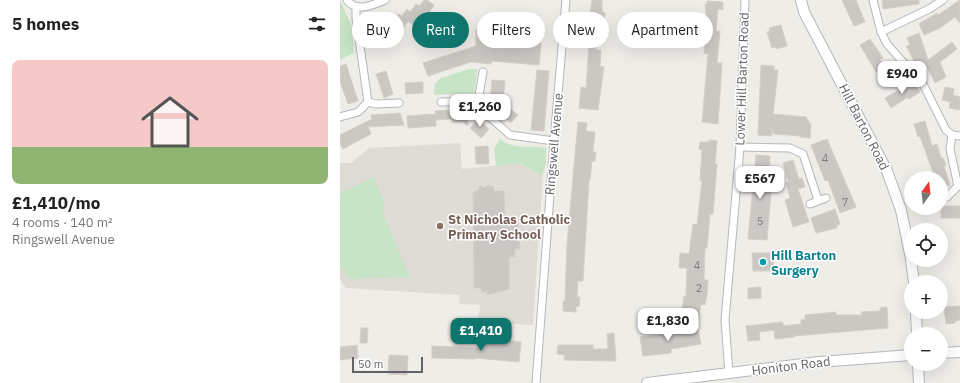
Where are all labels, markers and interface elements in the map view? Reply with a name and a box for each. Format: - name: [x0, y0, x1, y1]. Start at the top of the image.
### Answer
- chip: Buy: [352, 12, 404, 48]
- chip: Rent: [412, 12, 469, 48]
- chip: Filters: [477, 12, 545, 48]
- chip: New: [553, 12, 609, 48]
- chip: Apartment: [617, 12, 713, 48]
- street label: Lower Hill Barton Road: [731, 12, 753, 146]
- text: 5 homes: [12, 13, 79, 35]
- icon: filters: [306, 13, 328, 35]
- pin: £940: [878, 61, 926, 95]
- text: £940: [887, 65, 917, 82]
- street label: Hill Barton Road: [835, 81, 893, 173]
- icon: home: [134, 86, 206, 158]
- street label: Ringswell Avenue: [541, 92, 567, 196]
- pin: £1,260: [447, 94, 513, 128]
- text: £1,260: [459, 98, 501, 115]
- house number: 4: [822, 151, 829, 165]
- pin: £567: [736, 166, 784, 200]
- text: £567: [745, 170, 775, 187]
- north arrow: [904, 171, 948, 215]
- map controls: [904, 171, 948, 371]
- text: £1,410/mo: [12, 192, 100, 214]
- house number: 7: [842, 195, 848, 209]
- place label: St Nicholas Catholic Primary School: [448, 211, 570, 243]
- text: 4 rooms · 140 m²: [12, 214, 113, 231]
- house number: 5: [757, 214, 763, 228]
- marker: St Nicholas Catholic Primary School: [435, 221, 445, 231]
- button: locate: [904, 223, 948, 267]
- text: Ringswell Avenue: [12, 231, 115, 248]
- place label: Hill Barton Surgery: [771, 247, 836, 279]
- marker: Hill Barton Surgery: [758, 257, 768, 267]
- house number: 4: [694, 258, 701, 272]
- button: +: [904, 275, 948, 319]
- house number: 2: [696, 281, 702, 295]
- pin: £1,830: [635, 308, 701, 342]
- text: £1,830: [647, 312, 689, 329]
- pin: £1,410: [448, 318, 514, 352]
- text: £1,410: [460, 322, 502, 339]
- button: −: [904, 327, 948, 371]
- street label: Honiton Road: [751, 353, 831, 379]
- scale bar: [352, 355, 423, 374]
- text: 50 m: [358, 357, 383, 371]

